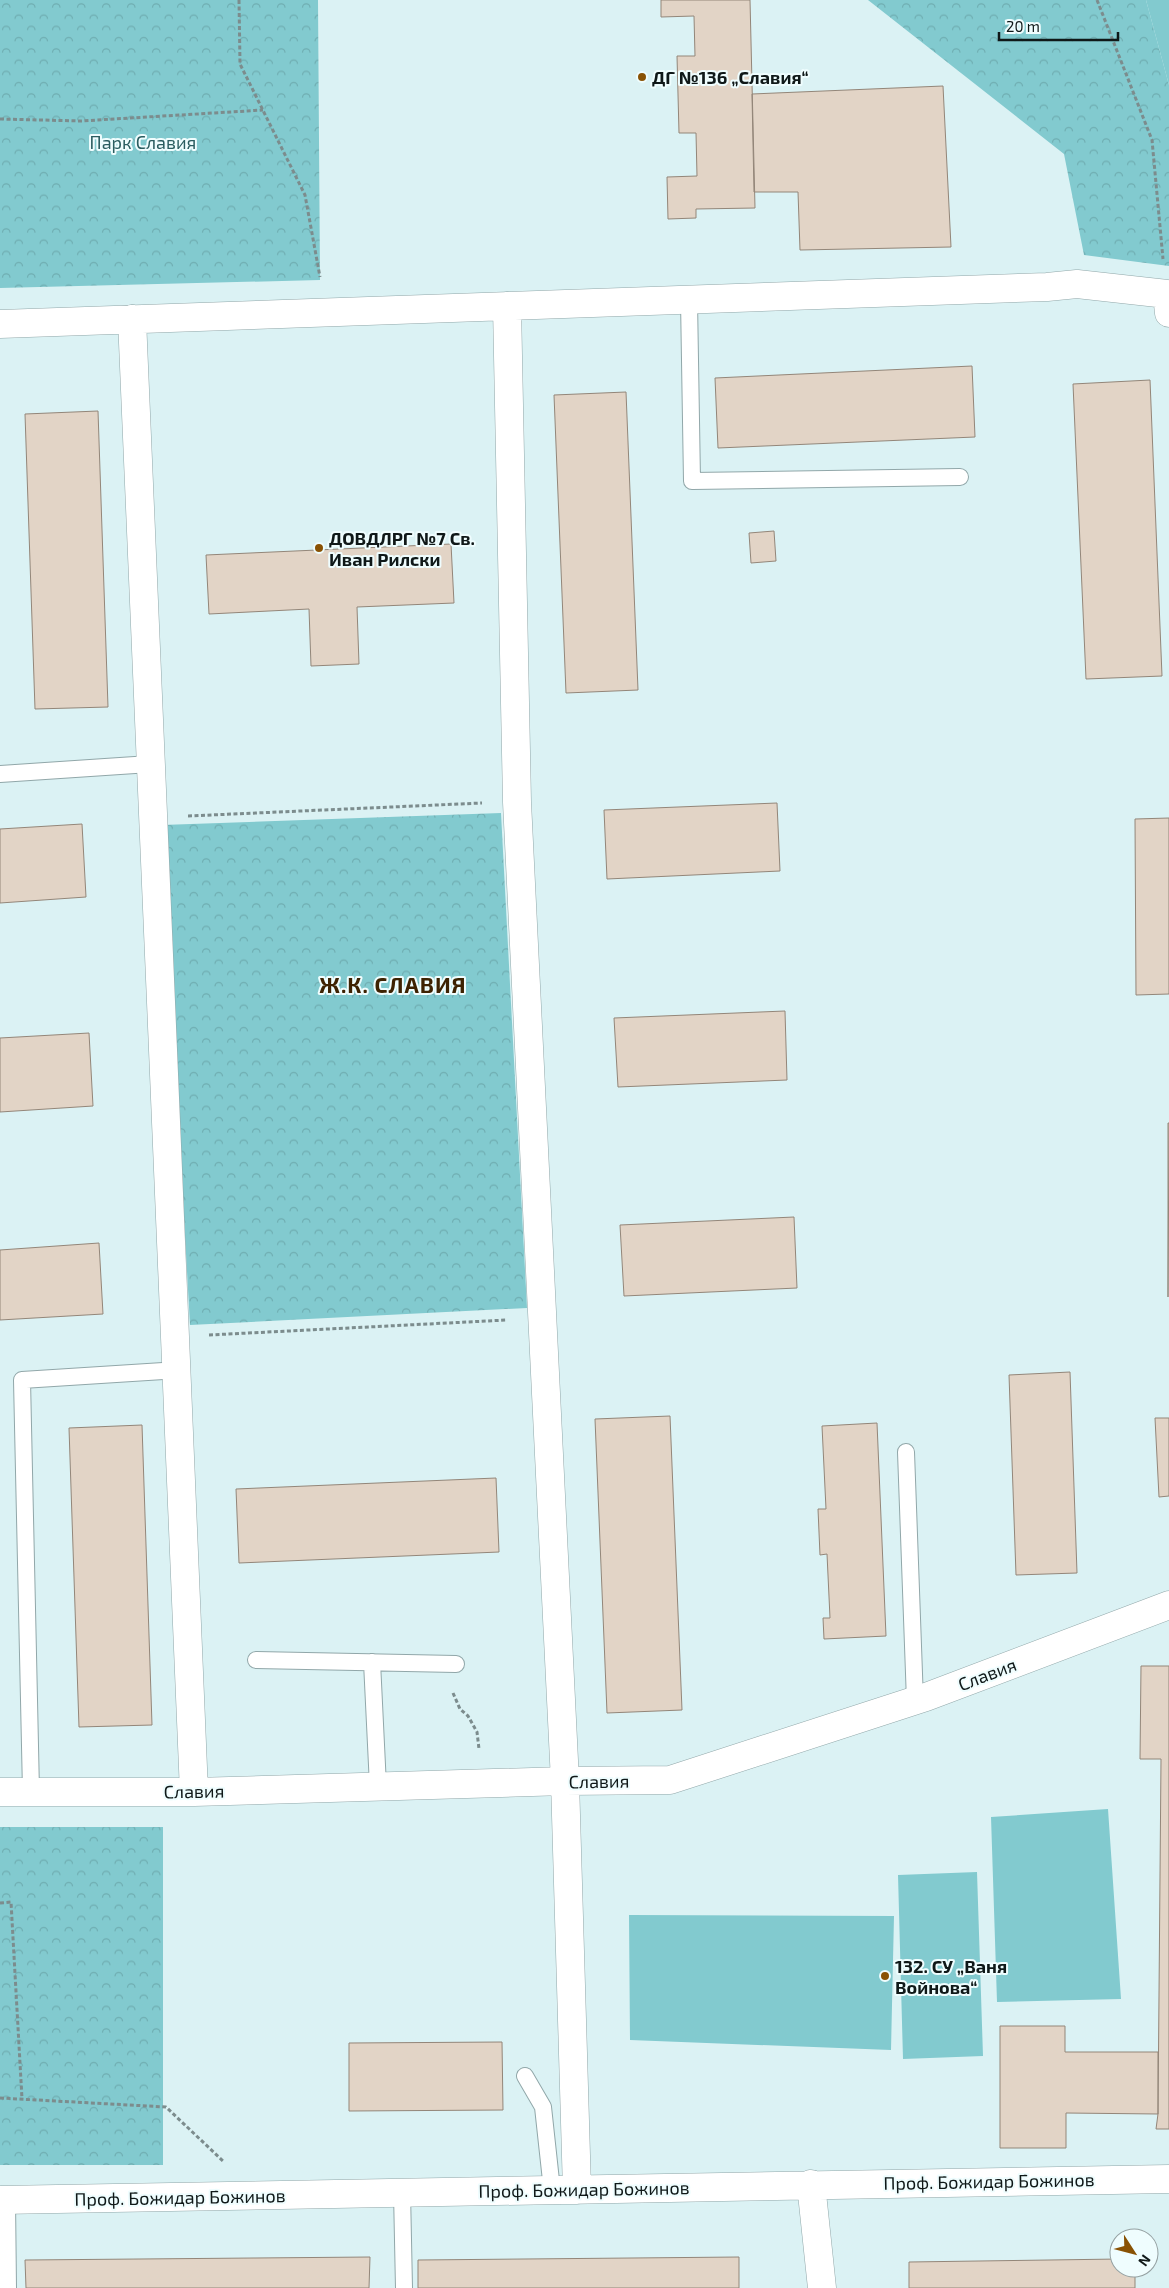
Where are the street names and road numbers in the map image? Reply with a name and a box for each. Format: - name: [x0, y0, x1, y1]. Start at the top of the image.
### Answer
- street label: Славия: [955, 1653, 1019, 1695]
- street label: Славия: [569, 1769, 629, 1793]
- street label: Славия: [164, 1779, 224, 1803]
- street label: Проф. Божидар Божинов: [883, 2168, 1095, 2194]
- street label: Проф. Божидар Божинов: [478, 2176, 690, 2202]
- street label: Проф. Божидар Божинов: [74, 2184, 286, 2210]

